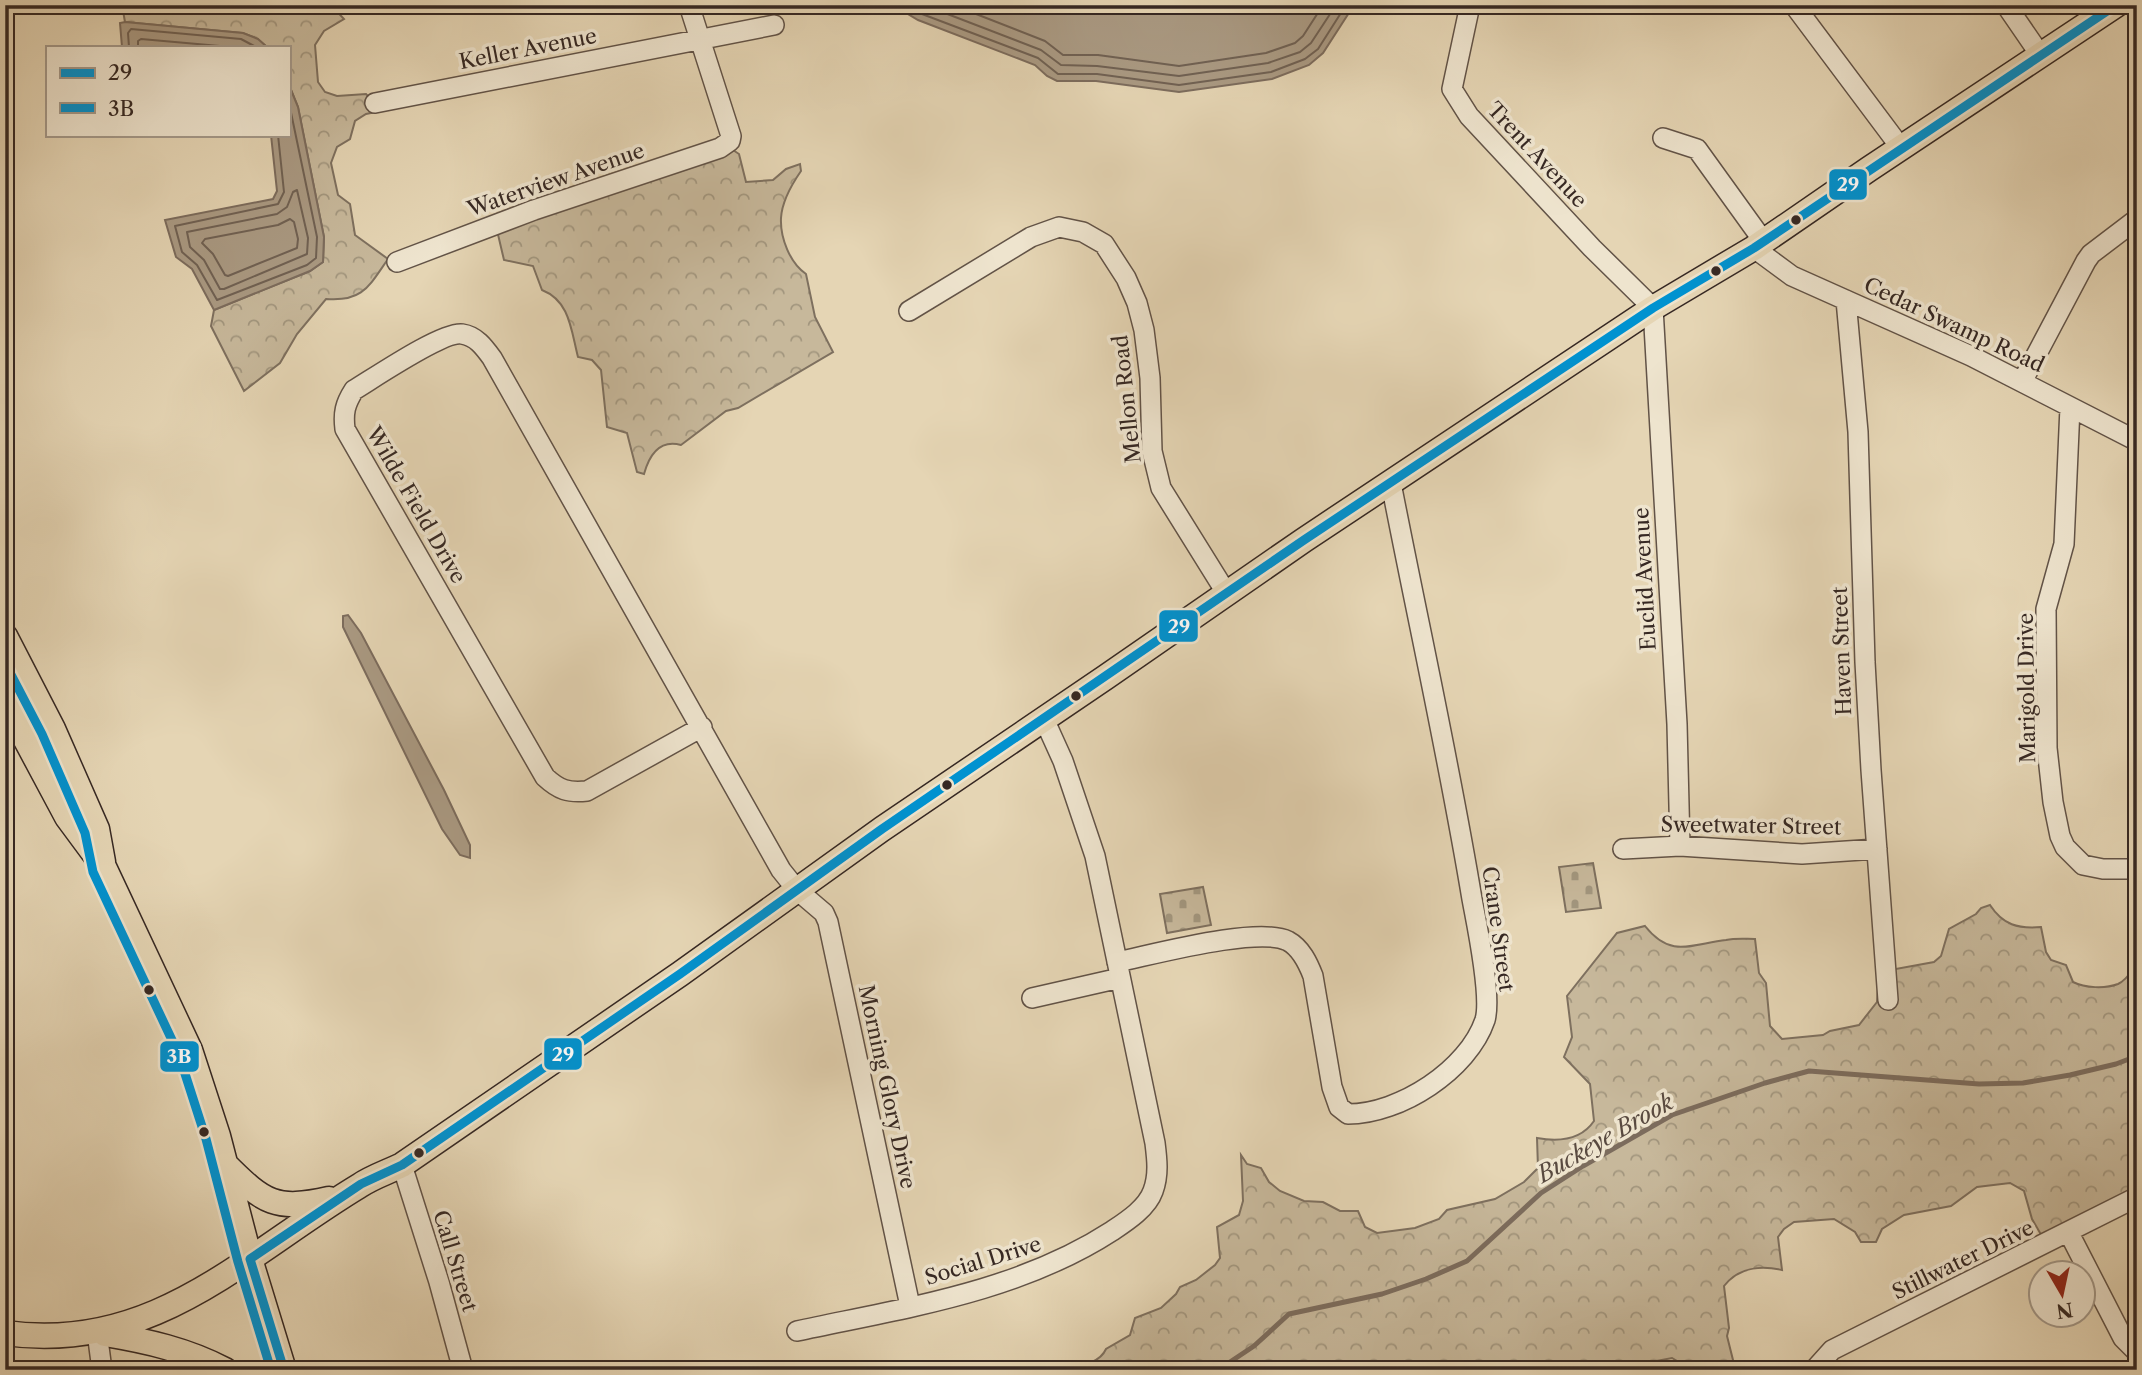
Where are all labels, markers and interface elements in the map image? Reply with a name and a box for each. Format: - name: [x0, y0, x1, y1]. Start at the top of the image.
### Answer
- street label: Keller Avenue: [457, 23, 599, 74]
- legend: [46, 46, 290, 136]
- text: 29: [108, 60, 132, 85]
- text: 3B: [108, 96, 134, 121]
- street label: Trent Avenue: [1482, 97, 1592, 212]
- street label: Waterview Avenue: [463, 138, 648, 222]
- line badge: 29: [1828, 168, 1868, 201]
- text: 29: [1837, 173, 1859, 196]
- unlabelled marker: [1789, 213, 1803, 227]
- unlabelled marker: [1709, 264, 1723, 278]
- street label: Cedar Swamp Road: [1860, 272, 2049, 377]
- street label: Mellon Road: [1107, 334, 1146, 464]
- street label: Wilde Field Drive: [361, 421, 471, 588]
- street label: Euclid Avenue: [1628, 507, 1661, 651]
- street label: Haven Street: [1827, 585, 1856, 716]
- line badge: 29: [1158, 609, 1199, 643]
- street label: Marigold Drive: [2013, 613, 2040, 763]
- text: 29: [1168, 615, 1190, 638]
- unlabelled marker: [1069, 689, 1083, 703]
- unlabelled marker: [940, 778, 954, 792]
- street label: Sweetwater Street: [1660, 811, 1842, 840]
- street label: Crane Street: [1477, 865, 1520, 994]
- unlabelled marker: [142, 983, 156, 997]
- street label: Morning Glory Drive: [854, 983, 921, 1191]
- line badge: 29: [543, 1037, 583, 1071]
- line badge: 3B: [159, 1040, 200, 1073]
- text: 29: [552, 1043, 574, 1066]
- text: 3B: [167, 1045, 191, 1068]
- water label: Buckeye Brook: [1530, 1088, 1678, 1189]
- unlabelled marker: [197, 1125, 211, 1139]
- unlabelled marker: [412, 1146, 426, 1160]
- street label: Call Street: [428, 1207, 483, 1315]
- street label: Stillwater Drive: [1888, 1214, 2038, 1305]
- street label: Social Drive: [922, 1231, 1044, 1290]
- north arrow: [2026, 1260, 2096, 1330]
- text: N: [2055, 1298, 2075, 1323]

